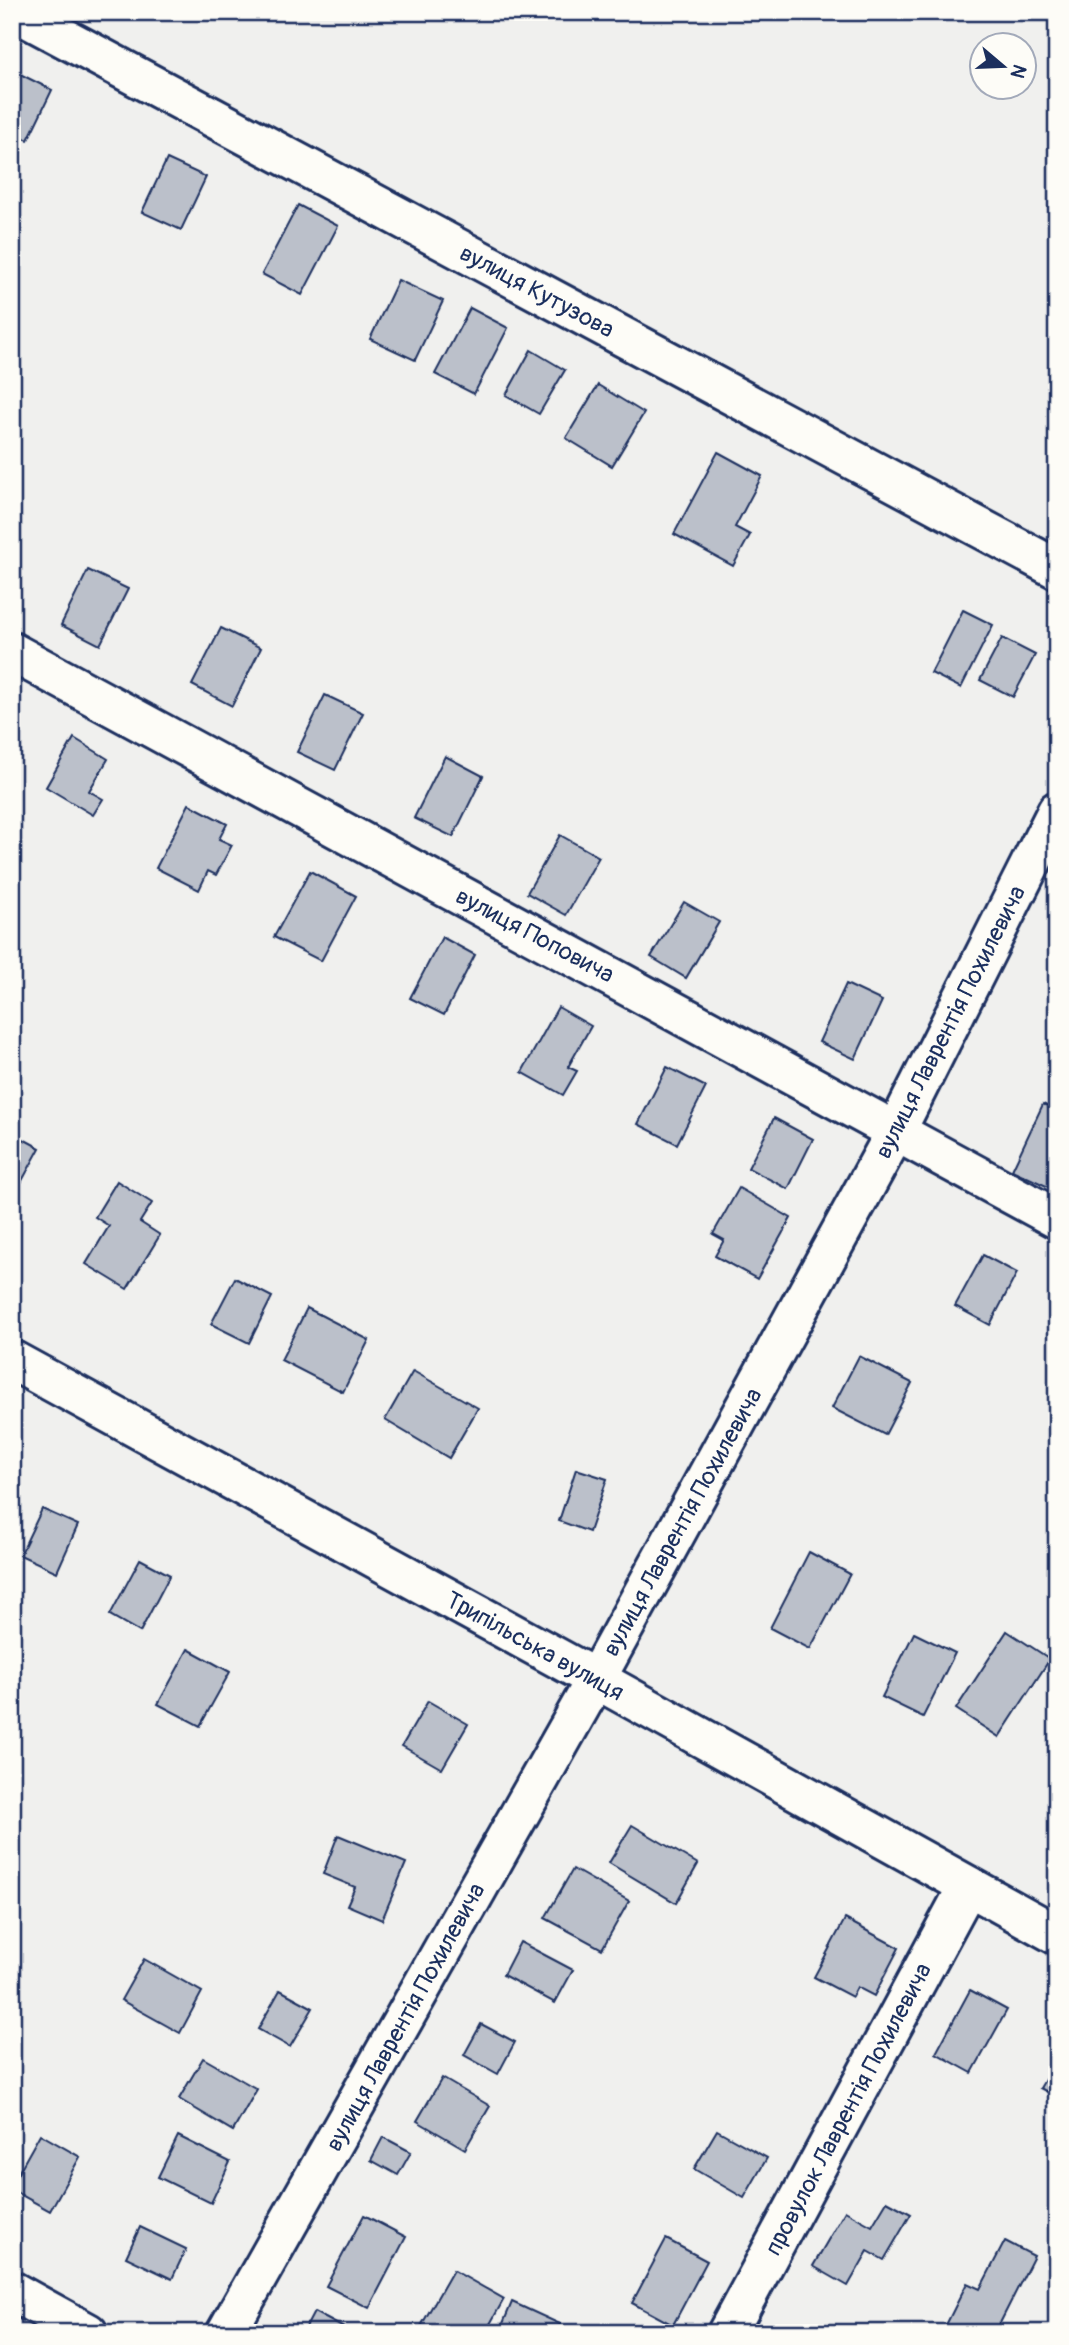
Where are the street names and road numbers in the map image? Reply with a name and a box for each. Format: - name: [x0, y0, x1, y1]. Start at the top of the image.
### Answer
- street label: вулиця Кутузова: [455, 239, 619, 344]
- street label: вулиця Лаврентія Похилевича: [869, 881, 1032, 1164]
- street label: вулиця Поповича: [451, 882, 619, 989]
- street label: вулиця Лаврентія Похилевича: [596, 1383, 768, 1662]
- street label: Трипільська вулиця: [441, 1585, 629, 1707]
- street label: вулиця Лаврентія Похилевича: [319, 1878, 491, 2157]
- street label: провулок Лаврентія Похилевича: [759, 1958, 938, 2260]

